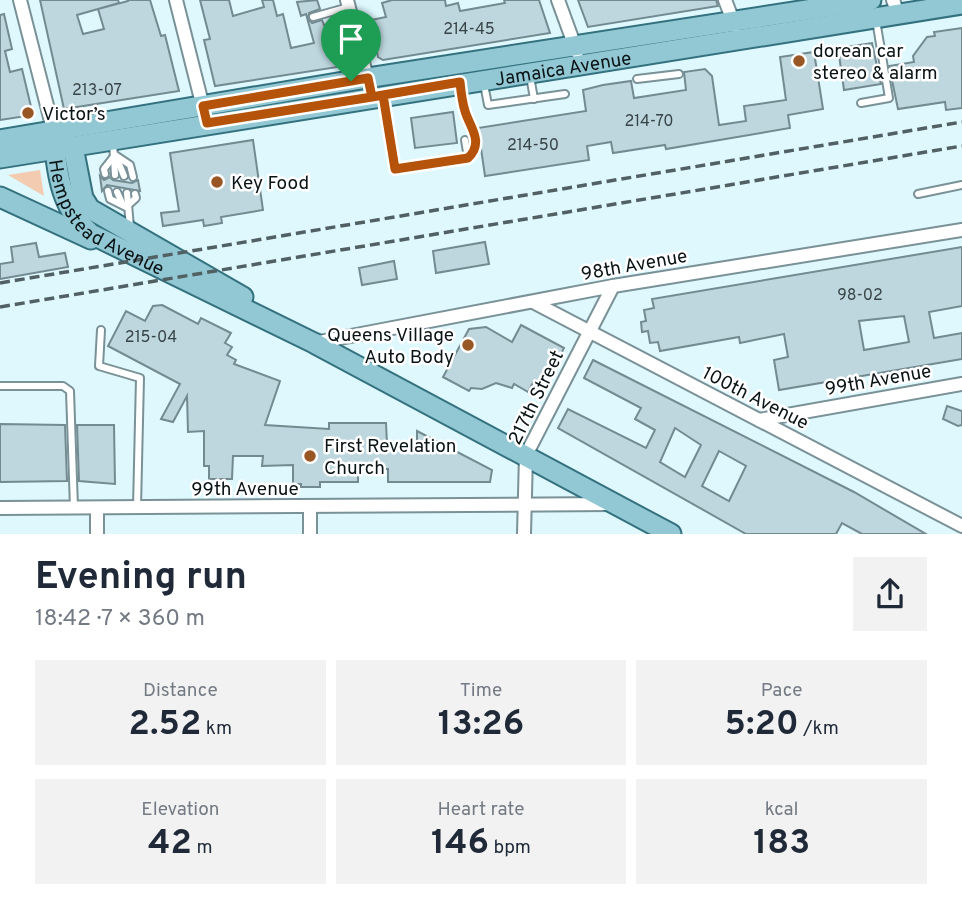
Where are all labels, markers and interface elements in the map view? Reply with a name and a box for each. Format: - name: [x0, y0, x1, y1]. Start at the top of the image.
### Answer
- pin: [321, 9, 381, 81]
- icon: arrive: [332, 20, 370, 58]
- house number: 214-45: [443, 20, 495, 40]
- place label: dorean car stereo & alarm: [813, 40, 938, 86]
- street label: Jamaica Avenue: [493, 47, 633, 93]
- marker: dorean car stereo & alarm: [791, 53, 807, 69]
- house number: 213-07: [72, 81, 122, 101]
- place label: Victor’s: [42, 103, 106, 127]
- marker: Victor’s: [20, 105, 36, 121]
- house number: 214-70: [624, 112, 674, 132]
- house number: 214-50: [507, 136, 559, 156]
- street label: Hempstead Avenue: [42, 158, 168, 282]
- place label: Key Food: [231, 172, 309, 196]
- marker: Key Food: [209, 174, 225, 190]
- street label: 98th Avenue: [579, 245, 689, 287]
- house number: 98-02: [837, 286, 883, 306]
- place label: Queens Village Auto Body: [327, 324, 454, 370]
- house number: 215-04: [125, 328, 177, 348]
- marker: Queens Village Auto Body: [460, 337, 476, 353]
- street label: 217th Street: [504, 347, 570, 449]
- street label: 99th Avenue: [823, 360, 933, 402]
- street label: 100th Avenue: [698, 362, 812, 436]
- place label: First Revelation Church: [324, 435, 456, 481]
- marker: First Revelation Church: [302, 448, 318, 464]
- street label: 99th Avenue: [191, 478, 299, 502]
- text: Evening run: [35, 554, 247, 603]
- button: share: [853, 557, 927, 631]
- text: 18:42 · 7 × 360 m: [35, 605, 205, 634]
- text: Distance: [143, 679, 218, 703]
- text: Time: [460, 679, 502, 703]
- text: Pace: [761, 679, 803, 703]
- text: 2.52: [129, 703, 201, 747]
- text: 13:26: [438, 703, 524, 747]
- text: 5:20: [725, 703, 799, 747]
- text: km: [201, 717, 232, 741]
- text: /km: [799, 717, 839, 741]
- text: Elevation: [141, 798, 219, 822]
- text: Heart rate: [438, 798, 524, 822]
- text: kcal: [765, 798, 799, 822]
- text: 42: [148, 822, 192, 866]
- text: 146: [431, 822, 489, 866]
- text: 183: [753, 822, 810, 866]
- text: m: [192, 836, 213, 860]
- text: bpm: [489, 836, 531, 860]

